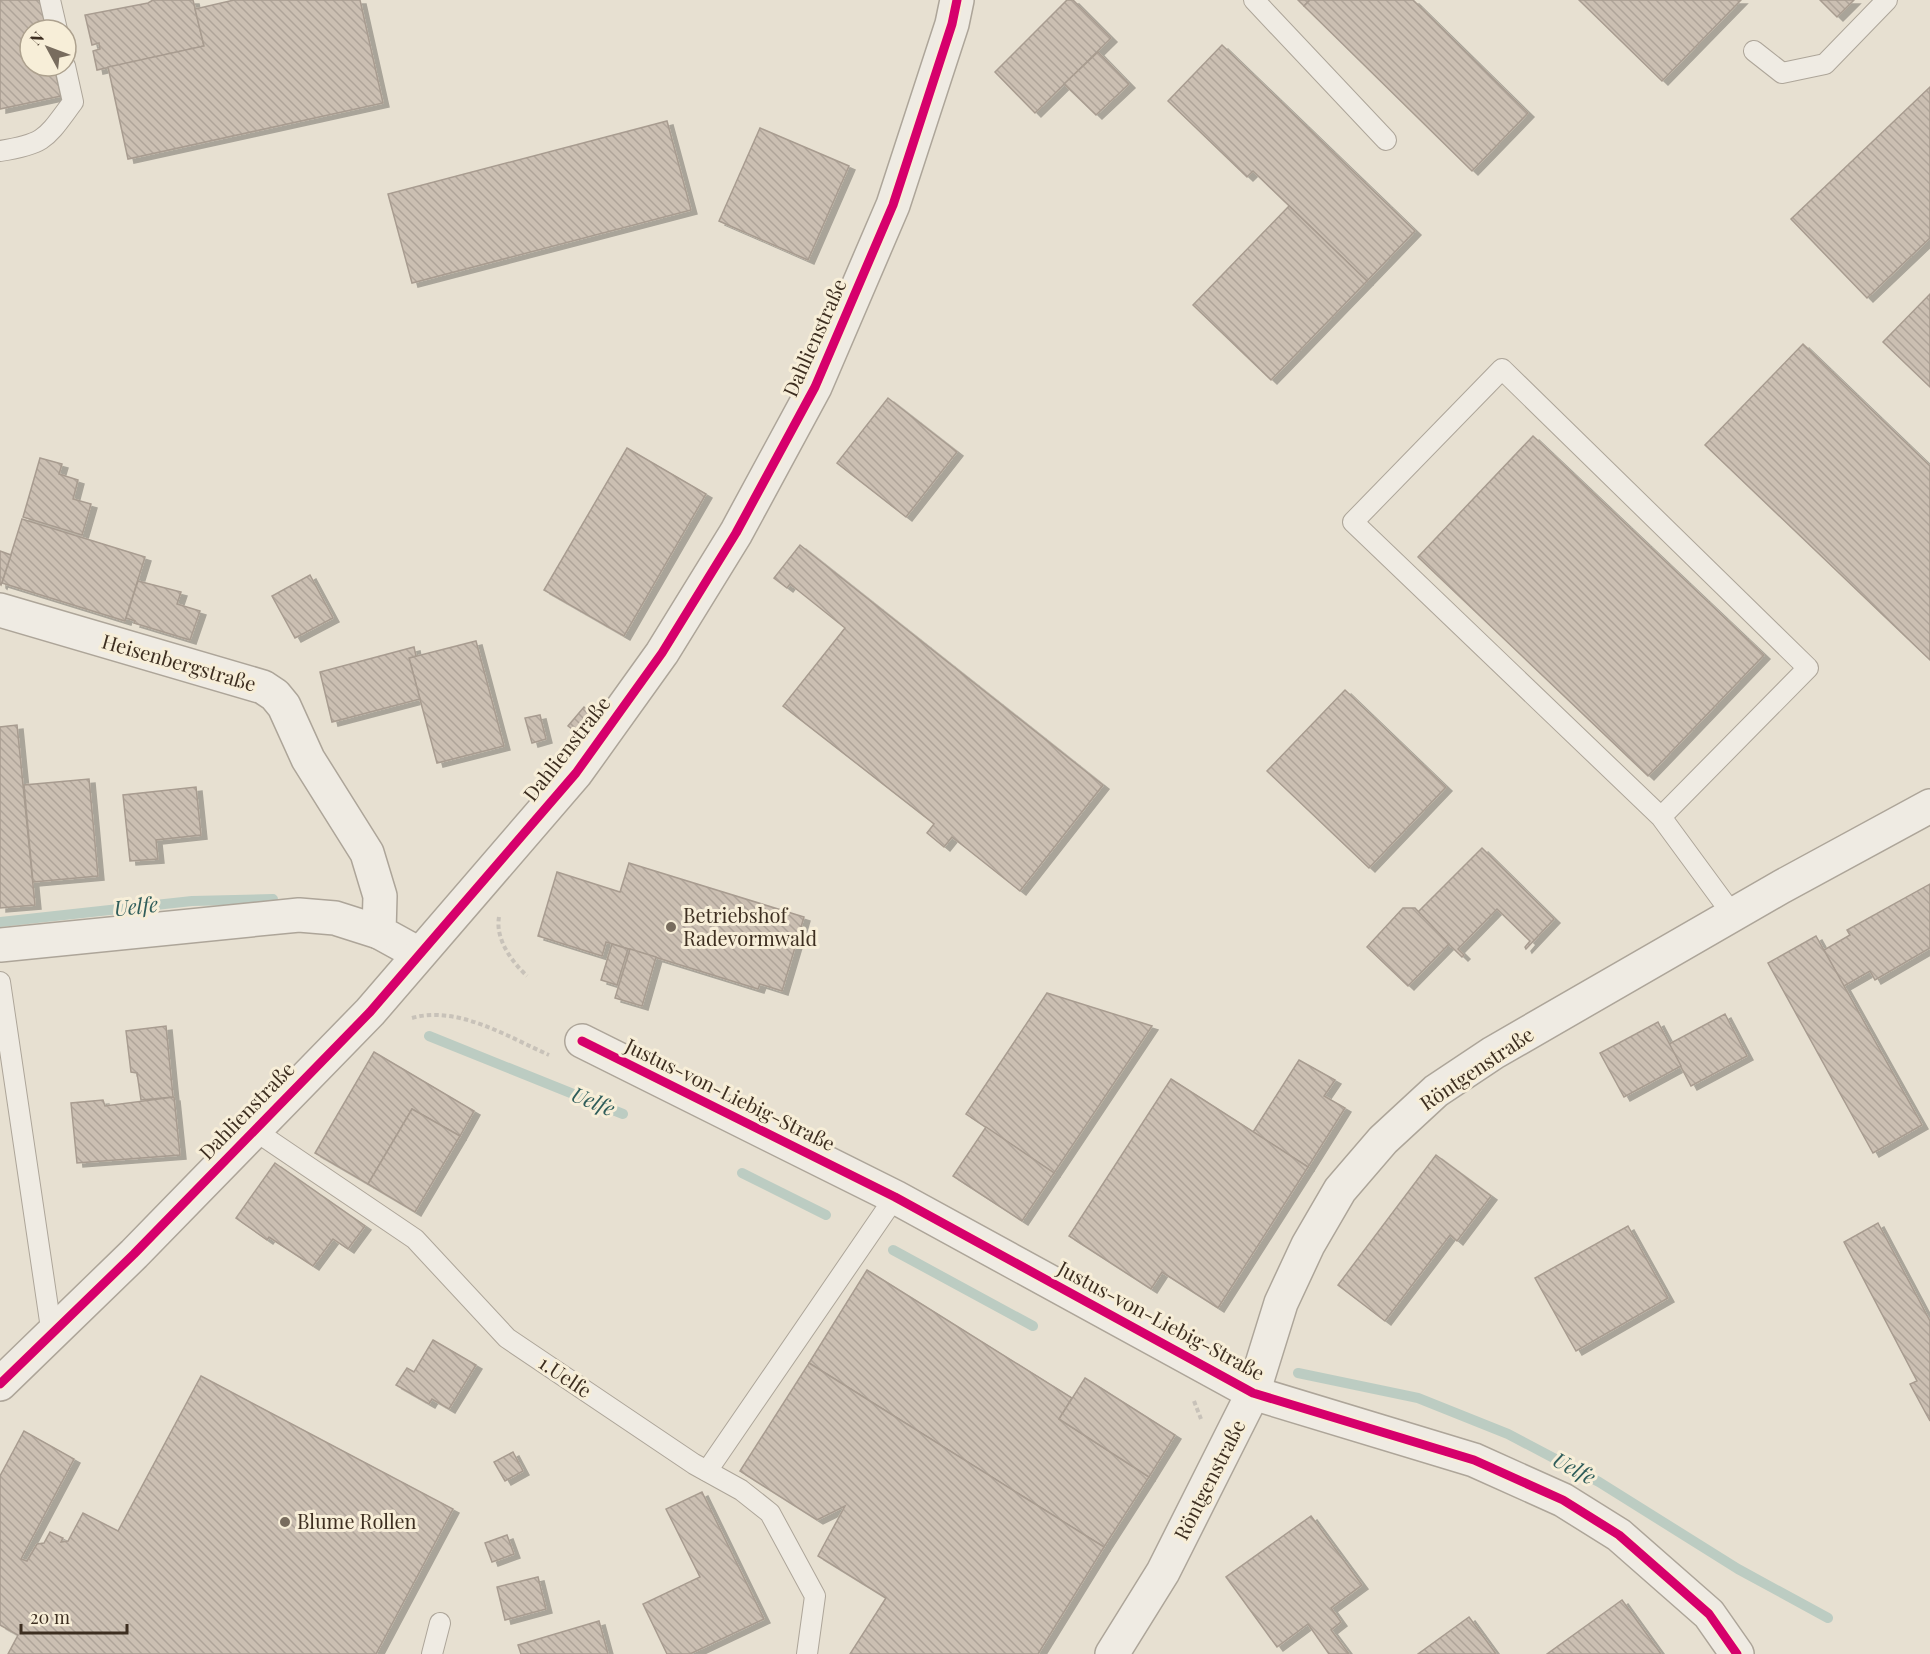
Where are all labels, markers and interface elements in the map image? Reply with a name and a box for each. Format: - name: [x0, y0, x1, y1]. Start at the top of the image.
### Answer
- north arrow: [18, 18, 78, 78]
- text: N: [25, 26, 48, 49]
- street label: Dahlienstraße: [776, 274, 852, 401]
- street label: Heisenbergstraße: [99, 627, 260, 696]
- street label: Dahlienstraße: [516, 690, 615, 806]
- water label: Uelfe: [112, 889, 159, 921]
- place label: Betriebshof Radevormwald: [683, 901, 817, 951]
- marker: Betriebshof Radevormwald: [664, 920, 678, 934]
- street label: Röntgenstraße: [1414, 1020, 1538, 1116]
- street label: Justus-von-Liebig-Straße: [620, 1031, 840, 1156]
- street label: Dahlienstraße: [192, 1055, 300, 1165]
- water label: Uelfe: [568, 1079, 620, 1121]
- street label: Justus-von-Liebig-Straße: [1053, 1253, 1270, 1386]
- street label: 1.Uelfe: [534, 1348, 597, 1403]
- street label: Röntgenstraße: [1167, 1415, 1251, 1544]
- water label: Uelfe: [1549, 1444, 1601, 1490]
- place label: Blume Rollen: [297, 1507, 417, 1534]
- marker: Blume Rollen: [278, 1515, 292, 1529]
- scale bar: [21, 1597, 128, 1635]
- text: 20 m: [30, 1605, 70, 1629]

